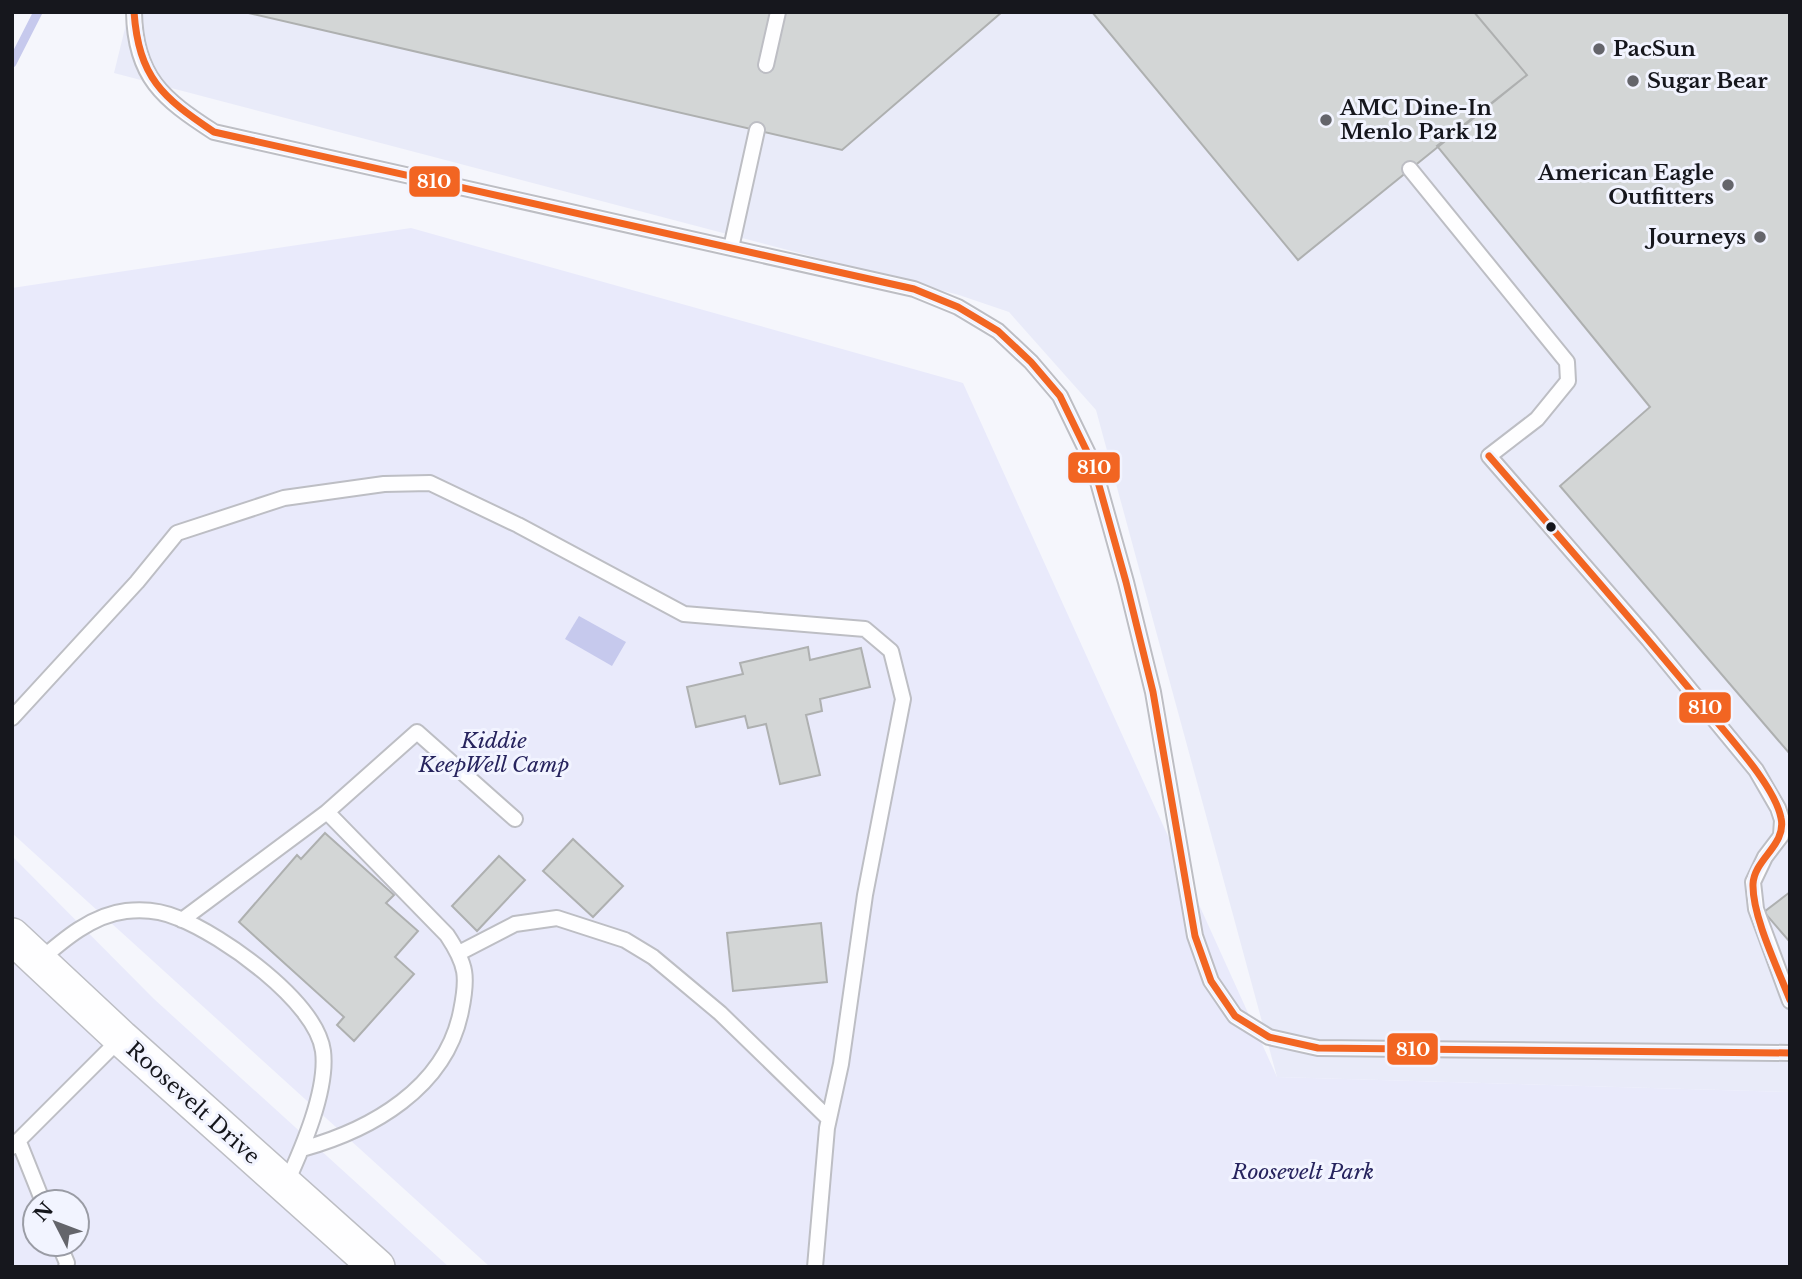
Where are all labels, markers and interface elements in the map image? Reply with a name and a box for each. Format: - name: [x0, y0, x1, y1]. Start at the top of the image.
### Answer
- place label: PacSun: [1613, 36, 1696, 62]
- marker: PacSun: [1591, 41, 1607, 57]
- place label: Sugar Bear: [1647, 68, 1768, 94]
- marker: Sugar Bear: [1625, 73, 1641, 89]
- place label: AMC Dine-In Menlo Park 12: [1339, 95, 1497, 145]
- marker: AMC Dine-In Menlo Park 12: [1318, 112, 1334, 128]
- place label: American Eagle Outfitters: [1537, 160, 1714, 210]
- line badge: 810: [408, 165, 461, 198]
- text: 810: [417, 170, 451, 193]
- marker: American Eagle Outfitters: [1720, 177, 1736, 193]
- place label: Journeys: [1644, 224, 1746, 250]
- marker: Journeys: [1752, 229, 1768, 245]
- line badge: 810: [1067, 451, 1121, 484]
- text: 810: [1077, 456, 1111, 479]
- unlabelled marker: [1544, 520, 1558, 534]
- line badge: 810: [1678, 691, 1732, 724]
- text: 810: [1688, 696, 1722, 719]
- park label: Kiddie KeepWell Camp: [418, 728, 570, 778]
- line badge: 810: [1386, 1032, 1439, 1066]
- street label: Roosevelt Drive: [121, 1036, 265, 1170]
- text: 810: [1396, 1038, 1430, 1061]
- park label: Roosevelt Park: [1231, 1159, 1374, 1185]
- north arrow: [21, 1188, 91, 1258]
- text: N: [29, 1198, 58, 1226]

